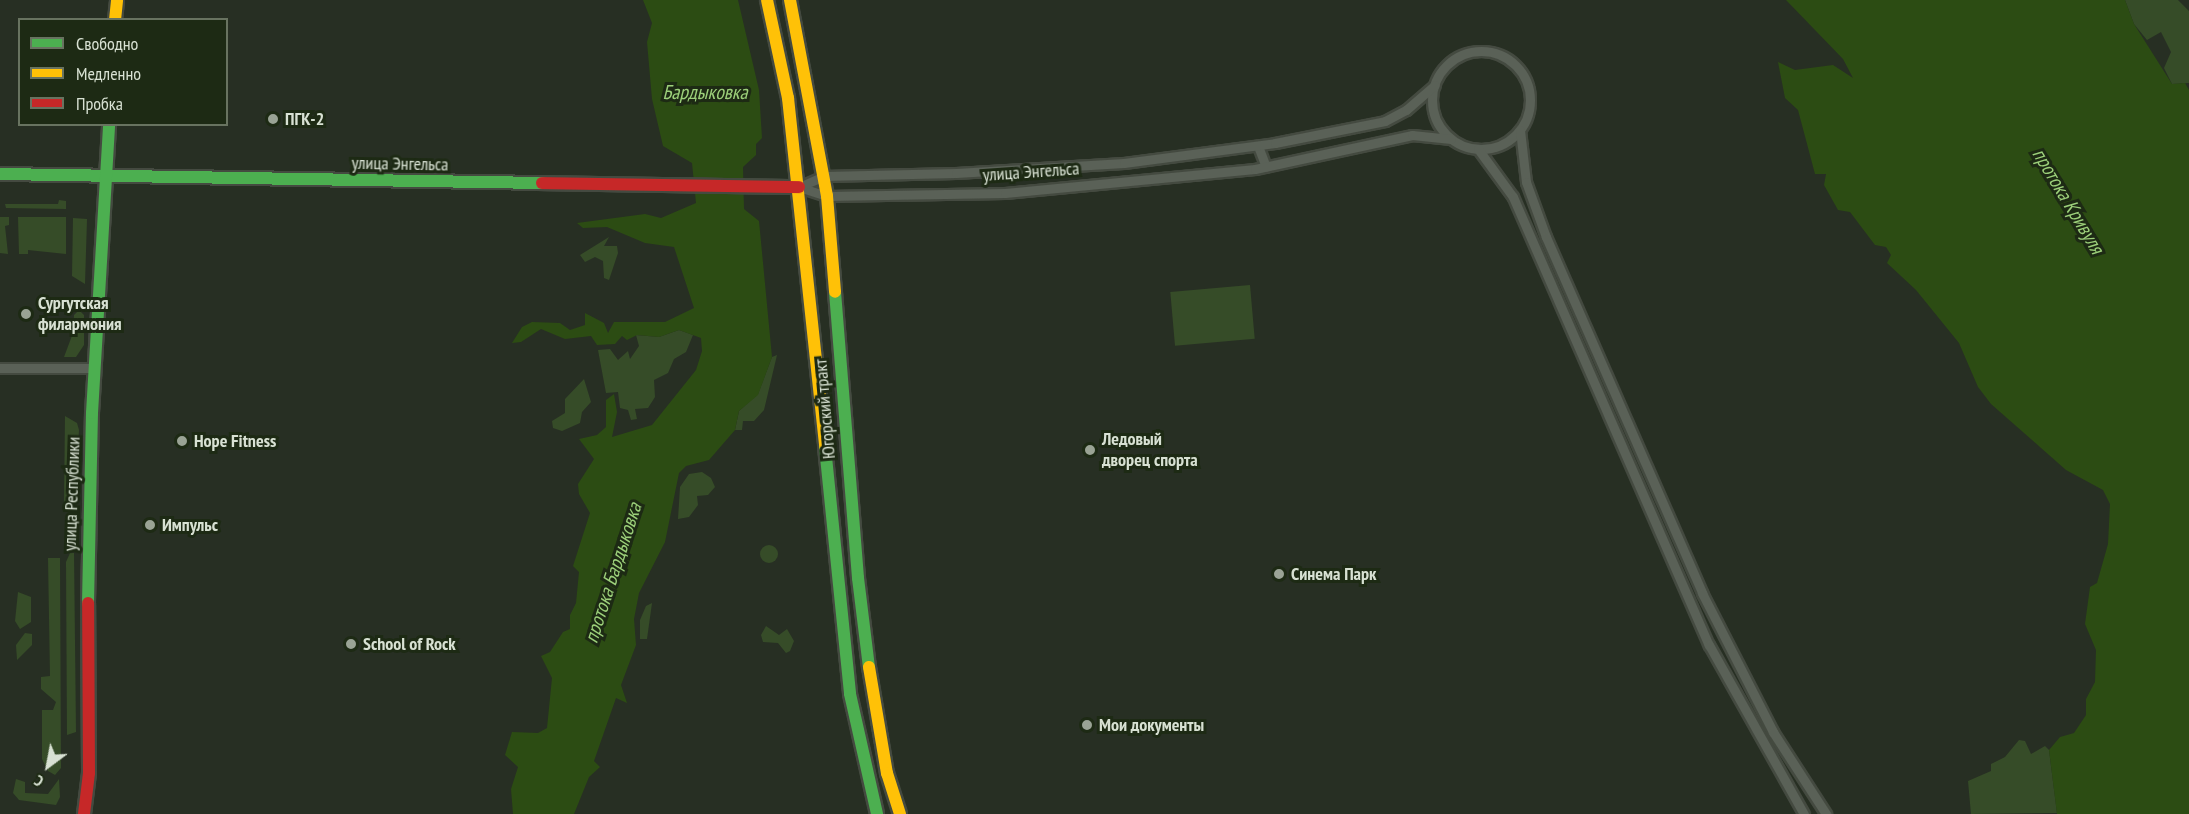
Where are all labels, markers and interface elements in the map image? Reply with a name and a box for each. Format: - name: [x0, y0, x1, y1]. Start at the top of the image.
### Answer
- legend: [18, 18, 228, 126]
- text: Свободно: [76, 32, 138, 55]
- text: Медленно: [76, 62, 141, 85]
- water label: Бардыковка: [662, 80, 748, 104]
- text: Пробка: [76, 92, 123, 115]
- place label: ПГК-2: [285, 108, 324, 130]
- marker: ПГК-2: [266, 112, 280, 126]
- water label: протока Кривуля: [2027, 144, 2109, 258]
- street label: улица Энгельса: [351, 152, 449, 176]
- street label: улица Энгельса: [982, 158, 1080, 186]
- place label: Сургутская филармония: [38, 293, 122, 336]
- marker: Сургутская филармония: [19, 307, 33, 321]
- street label: Югорский тракт: [810, 358, 840, 460]
- place label: Ледовый дворец спорта: [1102, 429, 1198, 472]
- place label: Hope Fitness: [194, 430, 276, 452]
- marker: Hope Fitness: [175, 434, 189, 448]
- street label: улица Республики: [59, 436, 85, 552]
- marker: Ледовый дворец спорта: [1083, 443, 1097, 457]
- water label: протока Бардыковка: [579, 500, 647, 646]
- place label: Импульс: [162, 514, 218, 536]
- marker: Импульс: [143, 518, 157, 532]
- place label: Синема Парк: [1291, 563, 1376, 585]
- marker: Синема Парк: [1272, 567, 1286, 581]
- place label: School of Rock: [363, 633, 456, 655]
- marker: School of Rock: [344, 637, 358, 651]
- place label: Мои документы: [1099, 714, 1204, 736]
- marker: Мои документы: [1080, 718, 1094, 732]
- north arrow: [18, 736, 78, 796]
- text: С: [30, 771, 47, 792]

